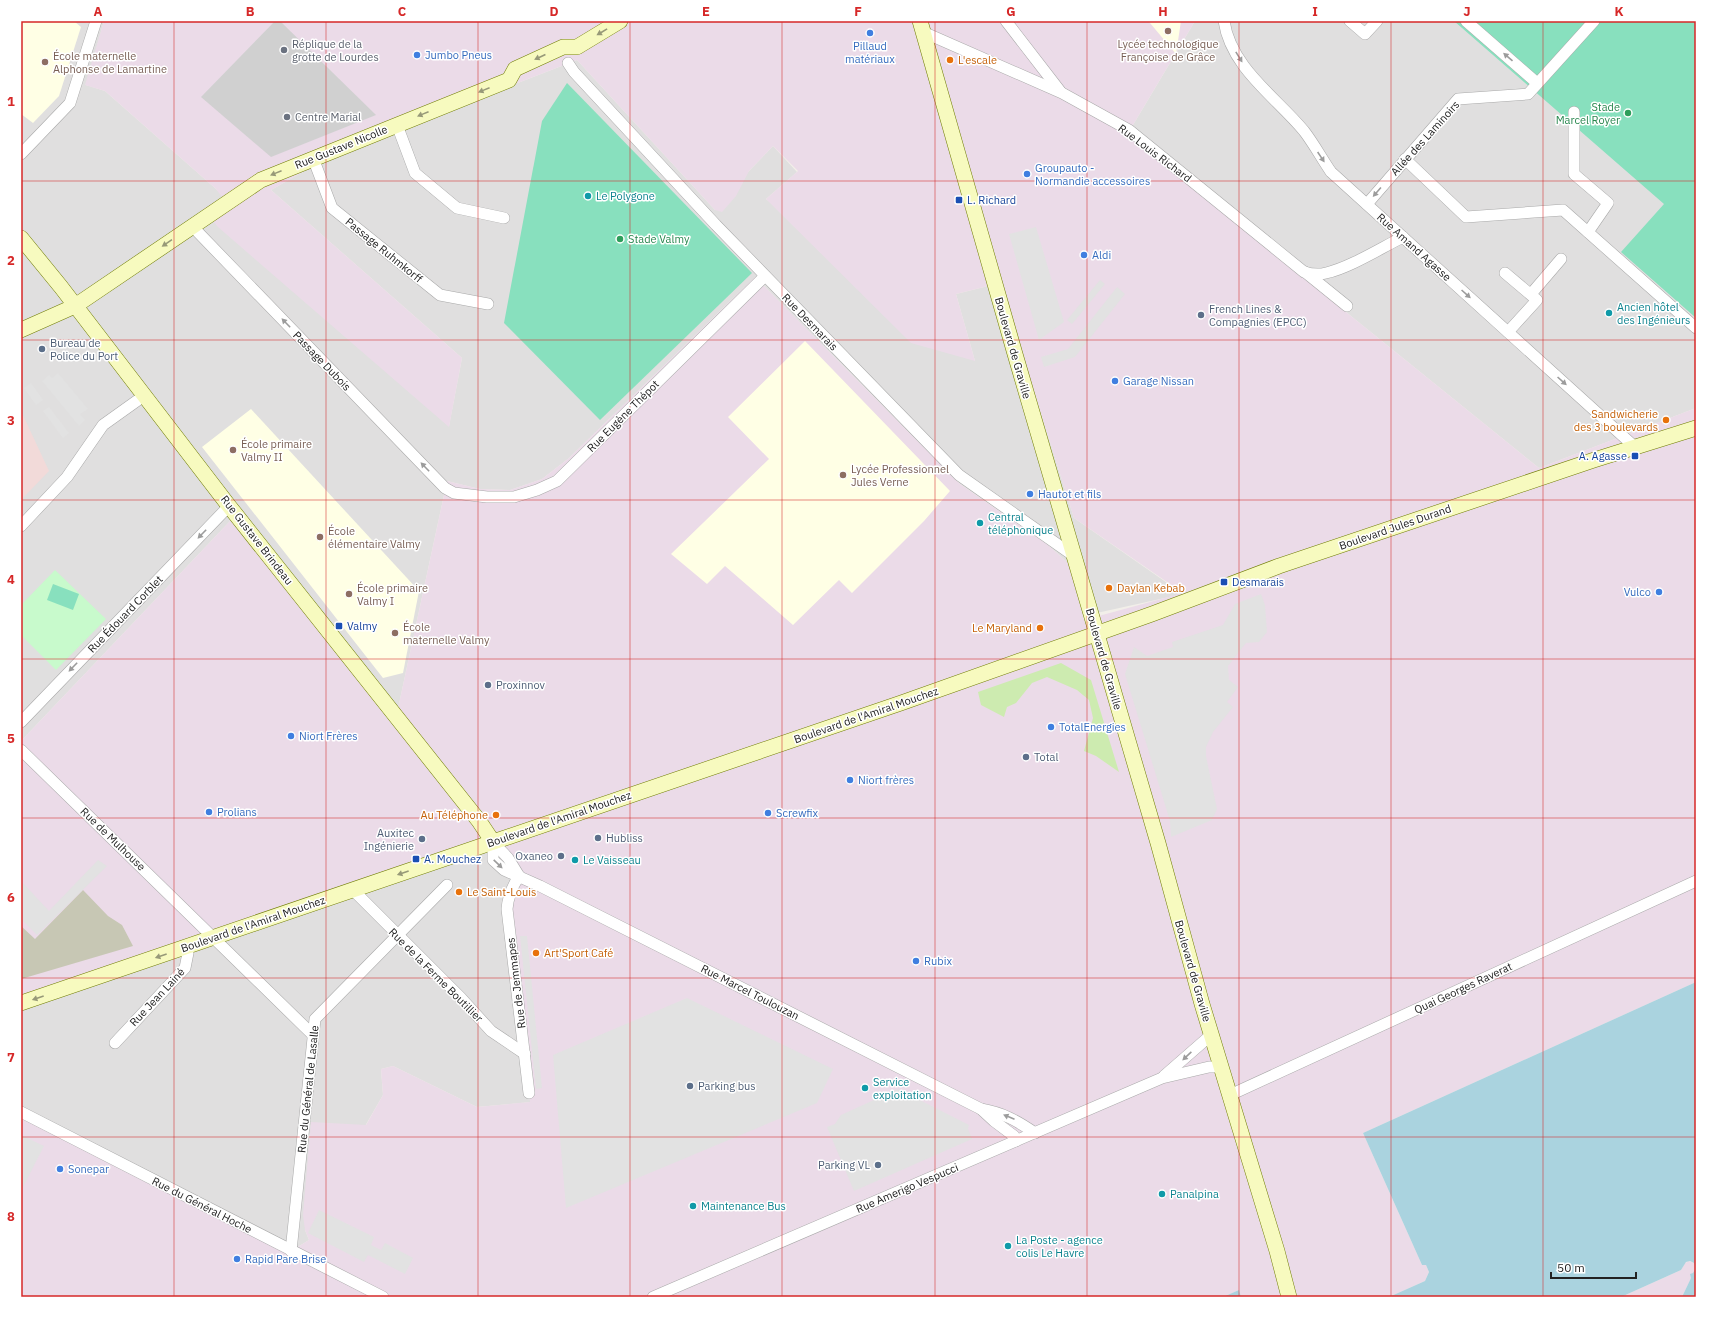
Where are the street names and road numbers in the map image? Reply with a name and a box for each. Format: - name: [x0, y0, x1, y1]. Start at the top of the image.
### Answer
- street label: Allée des Laminoirs: [1388, 98, 1462, 178]
- street label: Rue Louis Richard: [1116, 121, 1194, 185]
- street label: Rue Gustave Nicolle: [293, 122, 389, 172]
- street label: Rue Amand Agasse: [1374, 210, 1454, 284]
- street label: Passage Ruhmkorff: [343, 215, 426, 286]
- street label: Rue Desmarais: [779, 290, 841, 354]
- street label: Boulevard de Graville: [992, 295, 1034, 401]
- street label: Passage Dubois: [290, 328, 354, 394]
- street label: Rue Eugène Thépot: [584, 377, 662, 455]
- street label: Rue Gustave Brindeau: [218, 493, 296, 587]
- street label: Boulevard Jules Durand: [1337, 501, 1453, 553]
- street label: Rue Édouard Corblet: [84, 572, 166, 656]
- street label: Boulevard de Graville: [1083, 606, 1125, 712]
- street label: Boulevard de l'Amiral Mouchez: [792, 684, 940, 746]
- street label: Boulevard de l'Amiral Mouchez: [485, 788, 633, 850]
- street label: Rue de Mulhouse: [78, 804, 148, 874]
- street label: Boulevard de l'Amiral Mouchez: [179, 893, 327, 955]
- street label: Boulevard de Graville: [1172, 918, 1214, 1024]
- street label: Rue de la Ferme Boutillier: [386, 925, 486, 1025]
- street label: Rue de Jemmapes: [503, 937, 529, 1029]
- street label: Quai Georges Raverat: [1412, 959, 1514, 1017]
- street label: Rue Marcel Toulouzan: [699, 961, 801, 1023]
- street label: Rue Jean Lainé: [126, 965, 188, 1029]
- street label: Rue du Général de Lasalle: [294, 1025, 322, 1153]
- street label: Rue Amerigo Vespucci: [854, 1160, 960, 1216]
- street label: Rue du Général Hoche: [150, 1174, 254, 1236]

